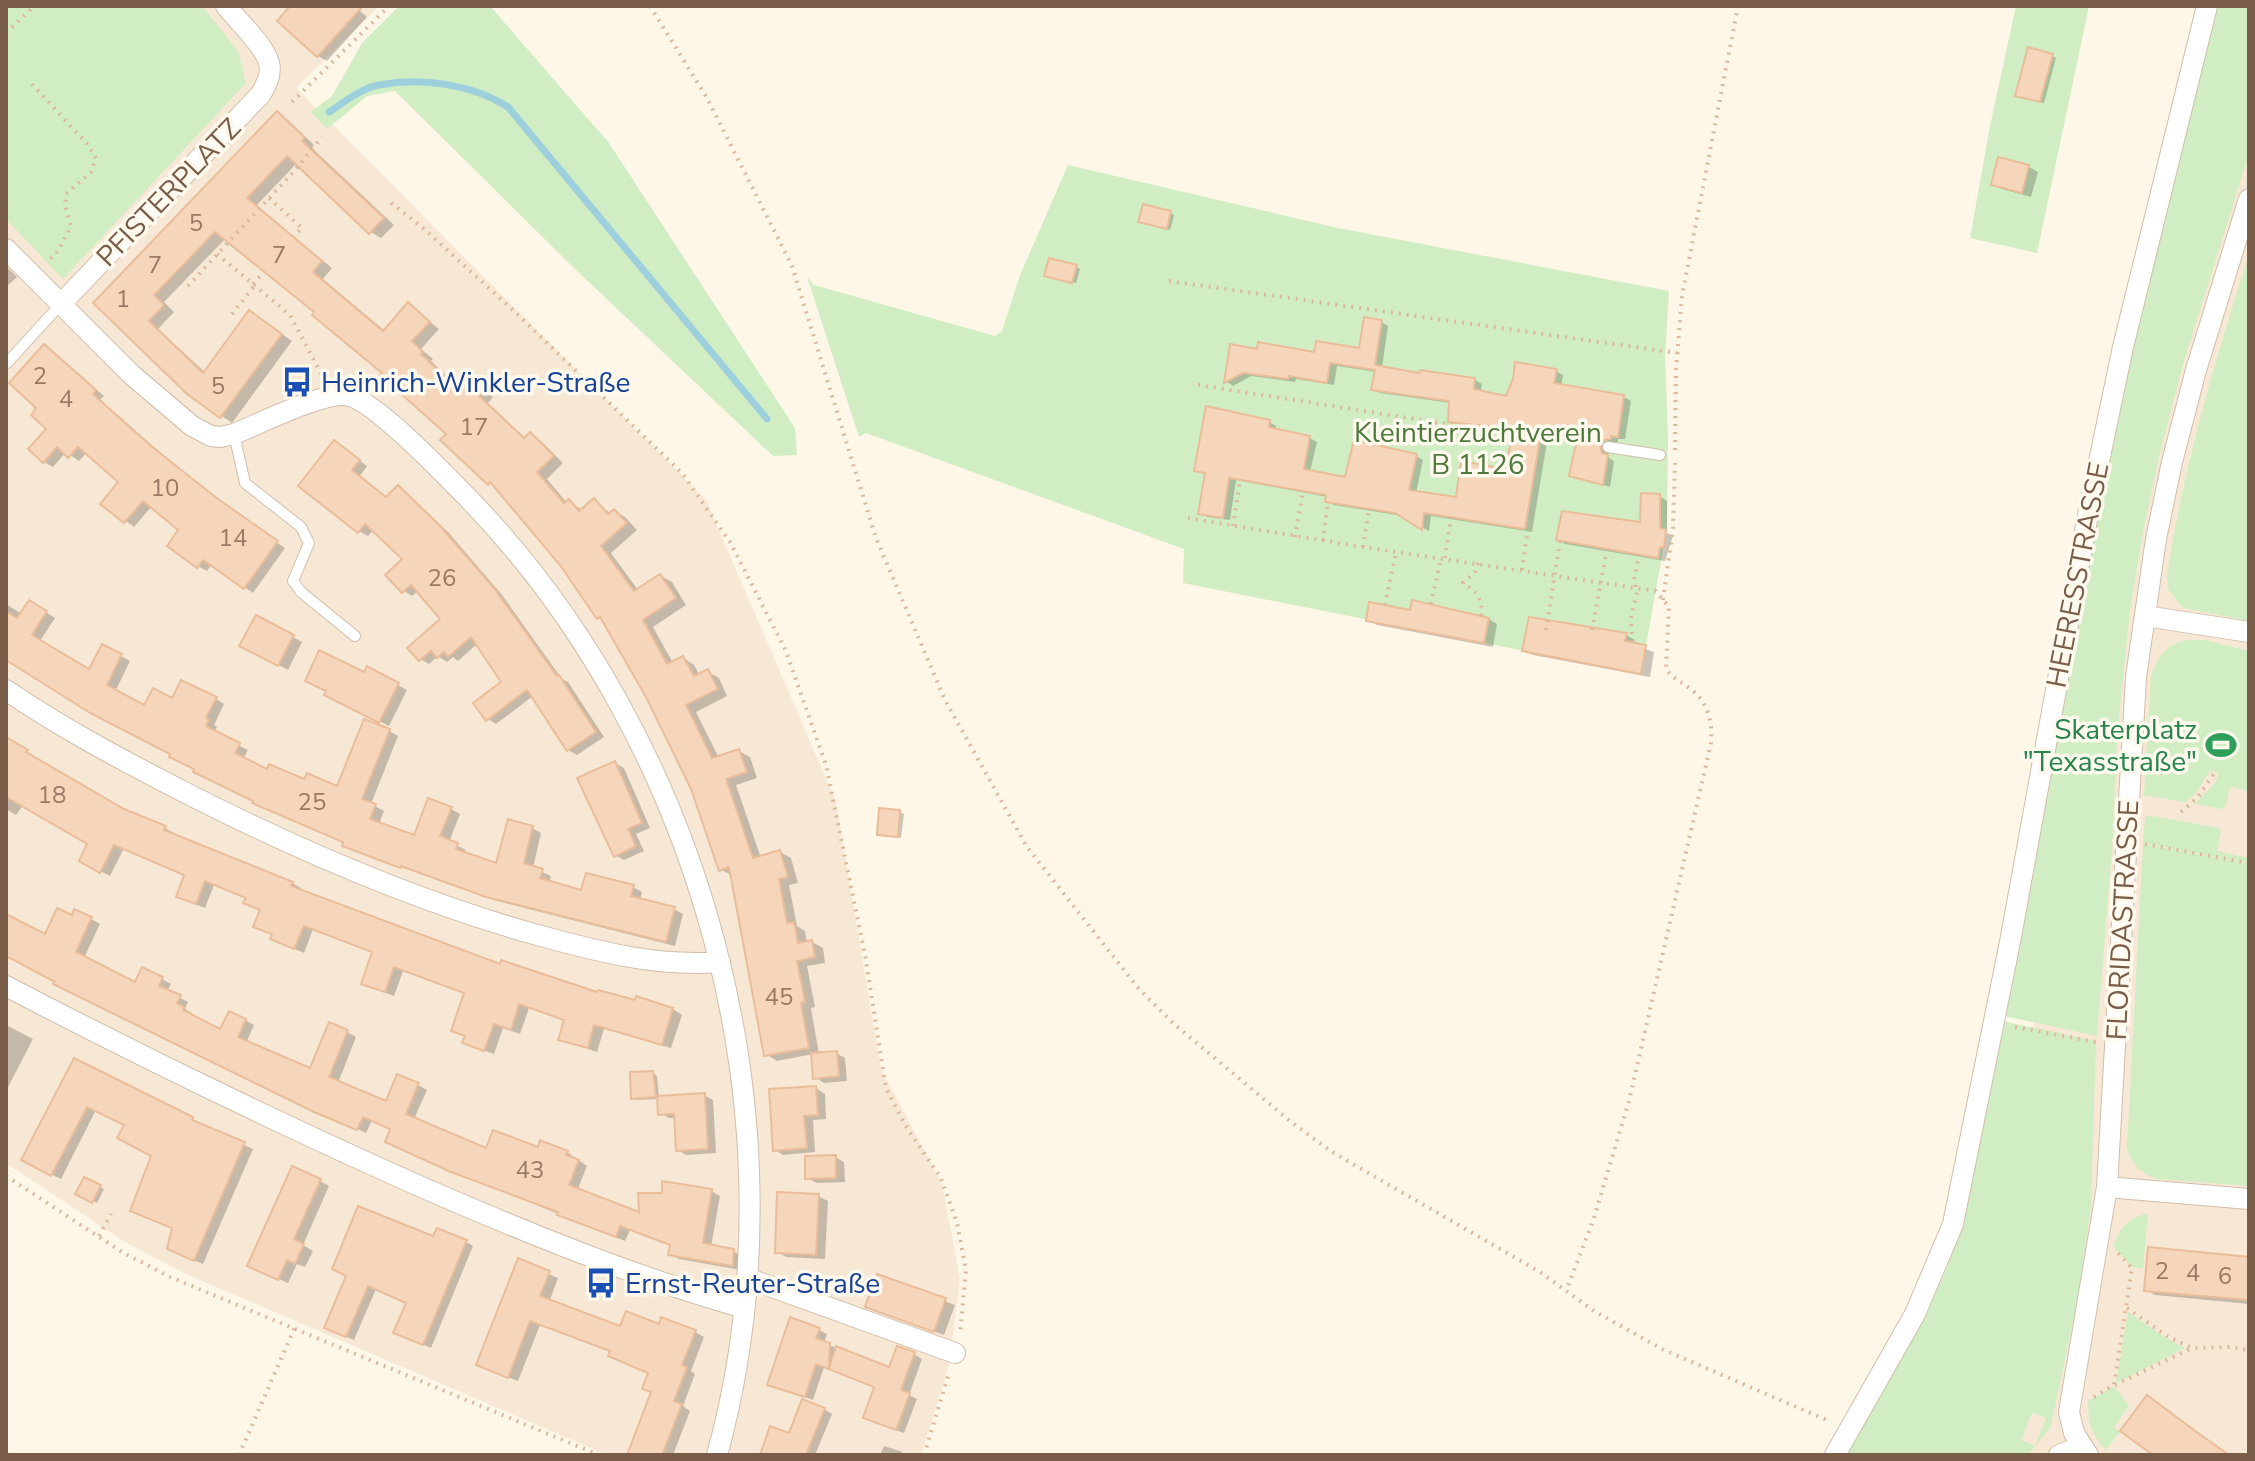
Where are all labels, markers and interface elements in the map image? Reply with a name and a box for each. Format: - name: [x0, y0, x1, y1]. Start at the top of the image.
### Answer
- street label: PFISTERPLATZ: [88, 110, 249, 275]
- house number: 5: [189, 207, 203, 239]
- house number: 7: [272, 239, 286, 271]
- house number: 7: [148, 249, 162, 281]
- house number: 1: [116, 283, 130, 315]
- house number: 2: [33, 360, 47, 392]
- place label: Heinrich-Winkler-Straße: [321, 364, 630, 402]
- bus stop icon: Heinrich-Winkler-Straße: [280, 365, 314, 399]
- house number: 5: [211, 370, 225, 402]
- house number: 4: [59, 383, 73, 415]
- house number: 17: [460, 411, 488, 443]
- park label: Kleintierzuchtverein B 1126: [1354, 414, 1602, 484]
- street label: HEERESSTRASSE: [2037, 459, 2118, 691]
- house number: 10: [151, 472, 179, 504]
- house number: 14: [219, 522, 247, 554]
- house number: 26: [428, 562, 456, 594]
- place label: Skaterplatz "Texasstraße": [2023, 711, 2197, 781]
- sports icon: Skaterplatz "Texasstraße": [2204, 728, 2238, 762]
- house number: 18: [38, 779, 66, 811]
- house number: 25: [298, 786, 326, 818]
- street label: FLORIDASTRASSE: [2098, 799, 2148, 1041]
- house number: 45: [765, 981, 793, 1013]
- house number: 43: [516, 1154, 544, 1186]
- house number: 2: [2155, 1255, 2169, 1287]
- house number: 4: [2186, 1257, 2200, 1289]
- house number: 6: [2218, 1260, 2232, 1292]
- place label: Ernst-Reuter-Straße: [625, 1265, 880, 1303]
- bus stop icon: Ernst-Reuter-Straße: [584, 1266, 618, 1300]

